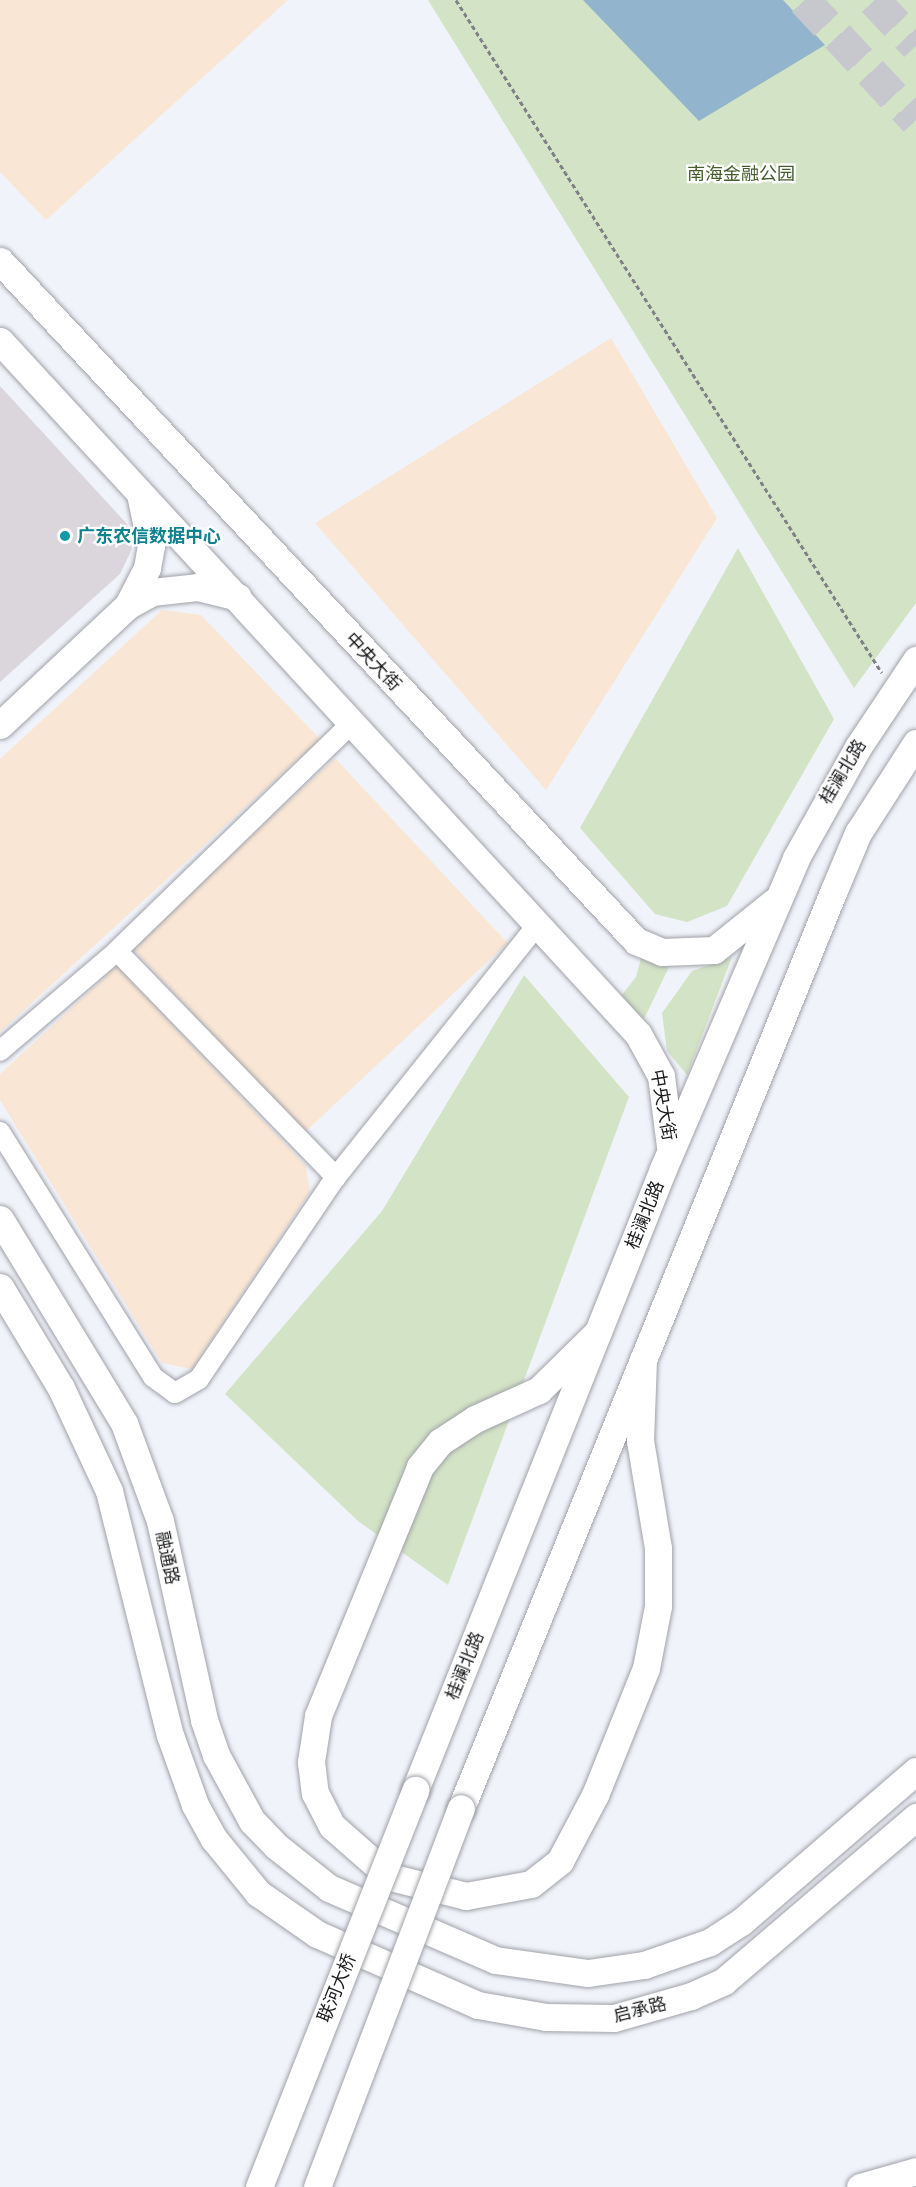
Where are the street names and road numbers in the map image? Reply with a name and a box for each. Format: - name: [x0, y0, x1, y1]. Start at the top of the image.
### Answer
- street label: 中央大街: [341, 628, 405, 696]
- street label: 桂澜北路: [815, 736, 871, 808]
- street label: 中央大街: [646, 1068, 680, 1142]
- street label: 桂澜北路: [622, 1178, 668, 1252]
- street label: 融通路: [151, 1529, 183, 1587]
- street label: 桂澜北路: [442, 1629, 488, 1703]
- street label: 联河大桥: [314, 1951, 360, 2025]
- street label: 启承路: [611, 1993, 669, 2027]

